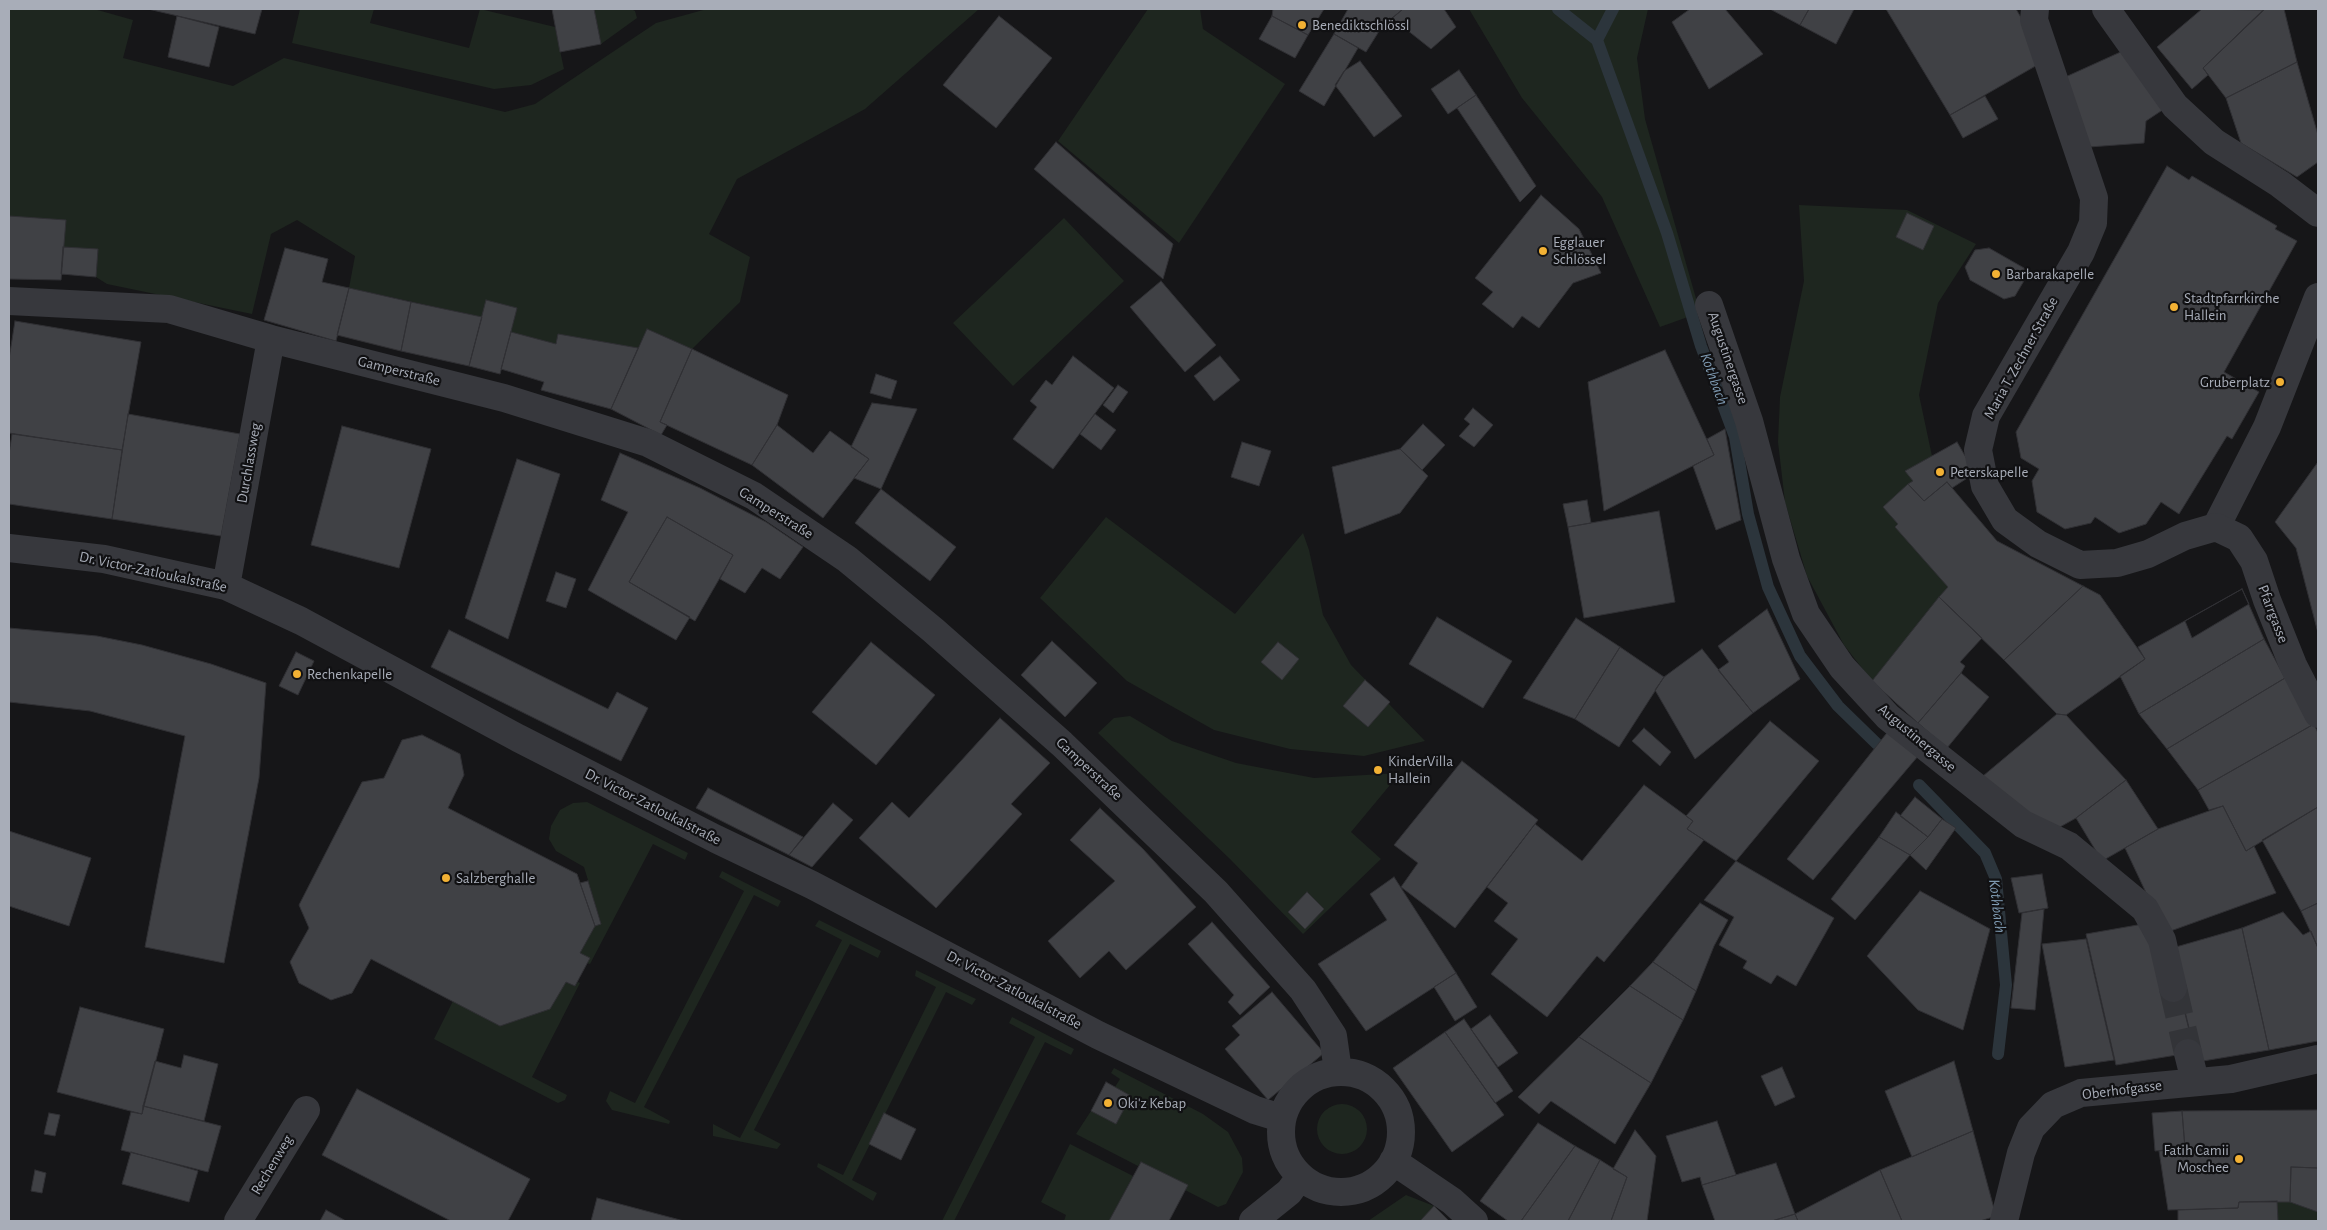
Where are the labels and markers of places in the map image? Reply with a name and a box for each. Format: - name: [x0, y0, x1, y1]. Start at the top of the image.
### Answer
- place label: Benediktschlössl: [1312, 16, 1409, 34]
- marker: Benediktschlössl: [1296, 19, 1308, 31]
- place label: Egglauer Schlössel: [1553, 233, 1606, 268]
- marker: Egglauer Schlössel: [1537, 245, 1549, 257]
- place label: Barbarakapelle: [2006, 265, 2094, 283]
- marker: Barbarakapelle: [1990, 268, 2002, 280]
- place label: Stadtpfarrkirche Hallein: [2184, 289, 2279, 324]
- marker: Stadtpfarrkirche Hallein: [2168, 301, 2180, 313]
- place label: Gruberplatz: [2200, 373, 2270, 391]
- marker: Gruberplatz: [2274, 376, 2286, 388]
- place label: Peterskapelle: [1950, 463, 2028, 481]
- marker: Peterskapelle: [1934, 466, 1946, 478]
- place label: Rechenkapelle: [307, 665, 392, 683]
- marker: Rechenkapelle: [291, 668, 303, 680]
- place label: KinderVilla Hallein: [1388, 752, 1453, 787]
- marker: KinderVilla Hallein: [1372, 764, 1384, 776]
- place label: Salzberghalle: [456, 869, 535, 887]
- marker: Salzberghalle: [440, 872, 452, 884]
- place label: Oki'z Kebap: [1118, 1094, 1186, 1112]
- marker: Oki'z Kebap: [1102, 1097, 1114, 1109]
- place label: Fatih Camii Moschee: [2163, 1141, 2229, 1176]
- marker: Fatih Camii Moschee: [2233, 1153, 2245, 1165]

